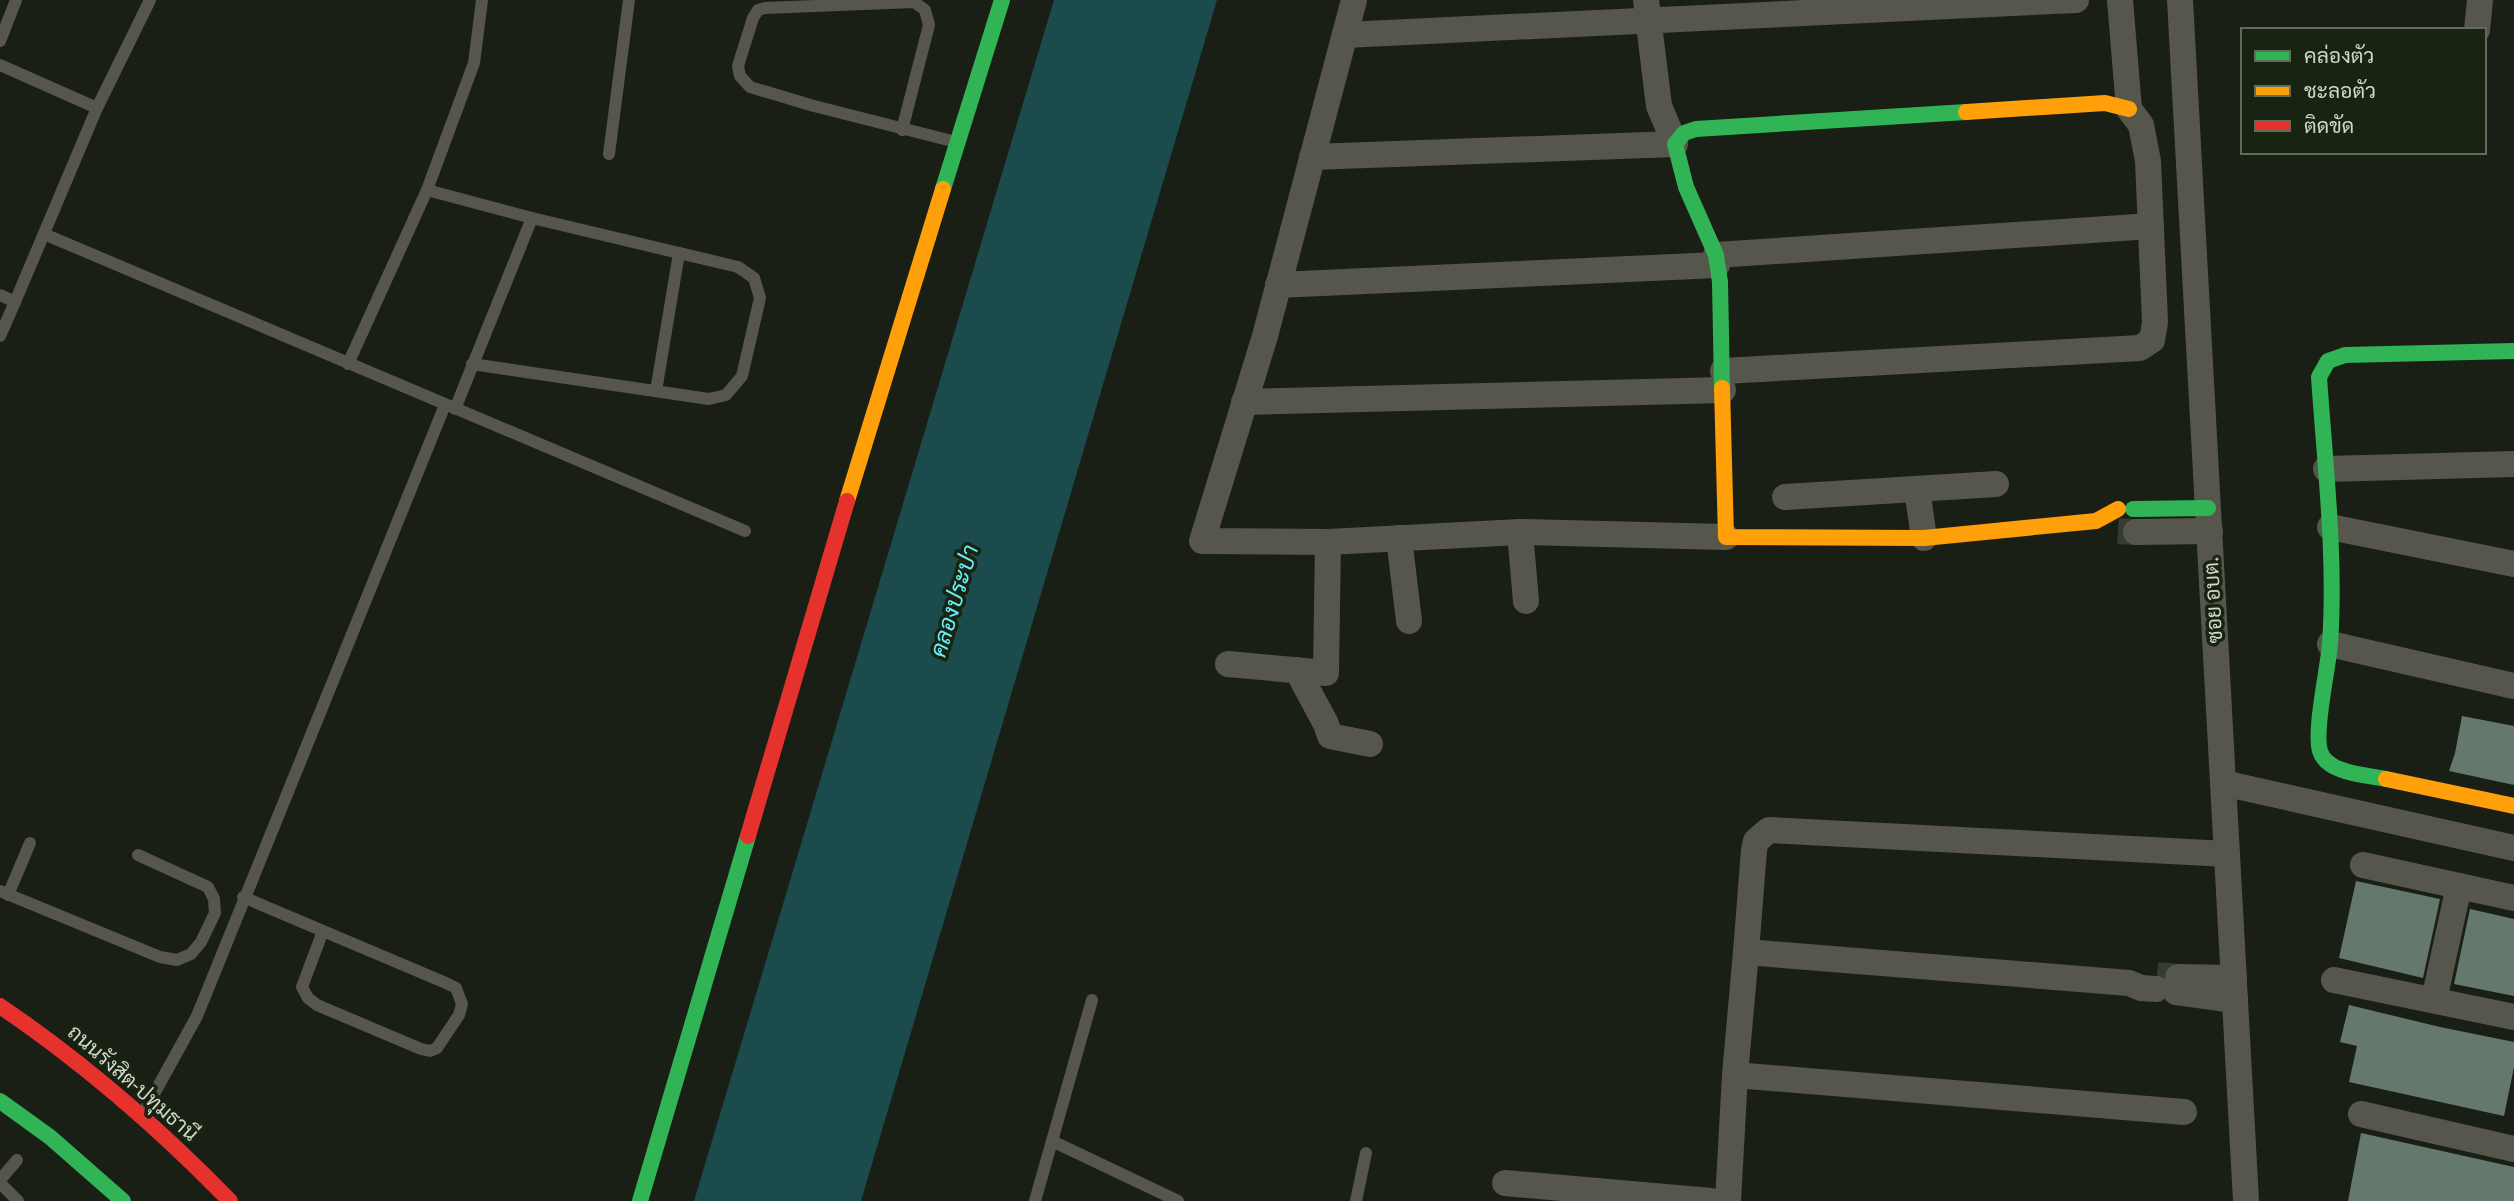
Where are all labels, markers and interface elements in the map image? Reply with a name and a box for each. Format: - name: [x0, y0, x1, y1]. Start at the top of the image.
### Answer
- legend: [2241, 28, 2486, 154]
- text: คล่องตัว: [2304, 44, 2374, 68]
- text: ชะลอตัว: [2304, 79, 2376, 103]
- text: ติดขัด: [2304, 114, 2354, 138]
- water label: คลองประปา: [925, 542, 984, 660]
- street label: ซอย อบต.: [2199, 556, 2227, 644]
- street label: ถนนรังสิต-ปทุมธานี: [62, 1019, 204, 1148]

